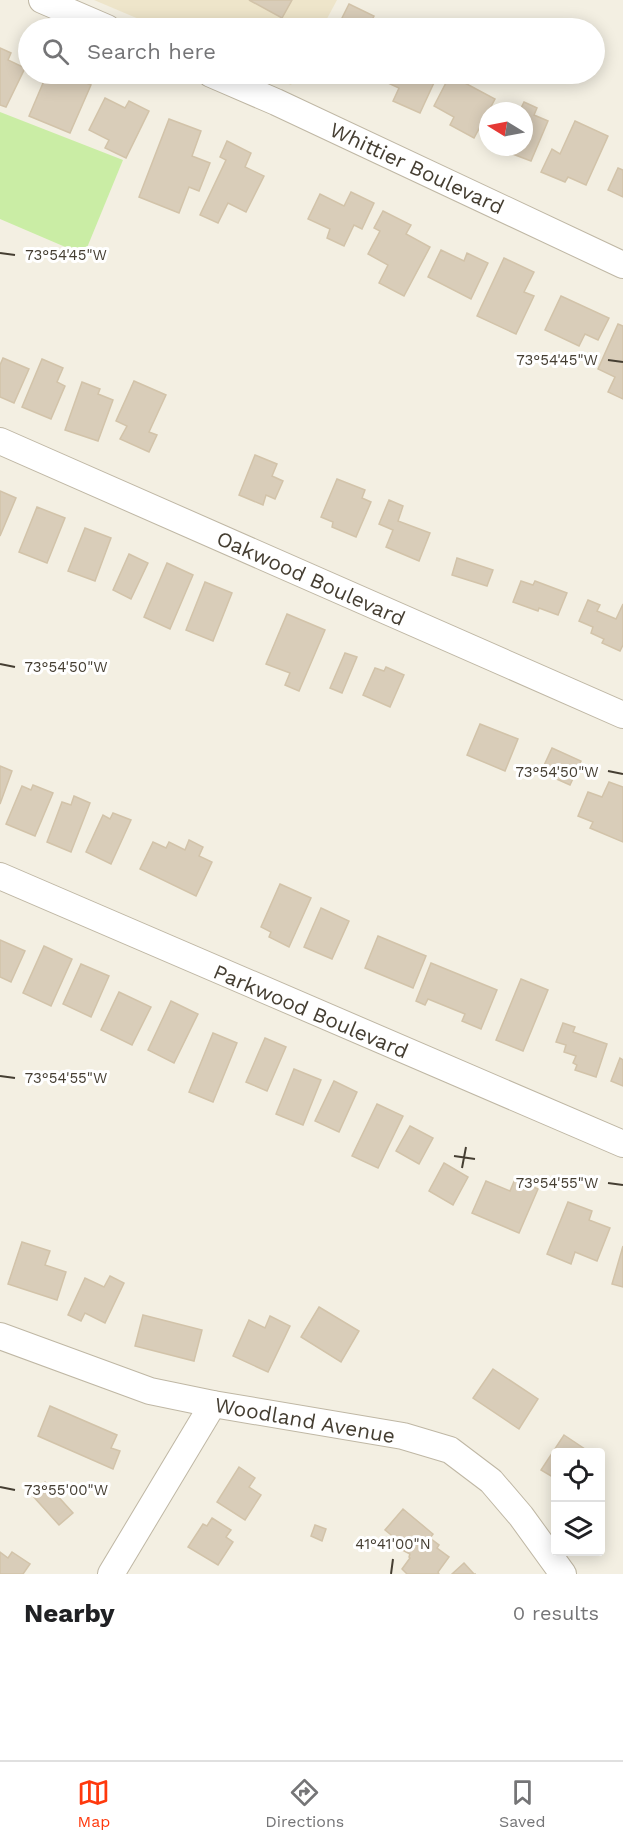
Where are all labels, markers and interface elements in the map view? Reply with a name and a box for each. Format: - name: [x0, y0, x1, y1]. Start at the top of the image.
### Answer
- search box: [18, 18, 605, 84]
- icon: search: [39, 35, 72, 68]
- text: Search here: [87, 39, 216, 64]
- north arrow: [479, 102, 533, 156]
- street label: Whittier Boulevard: [326, 117, 508, 219]
- text: 73°54'45"W: [25, 246, 107, 264]
- text: 73°54'45"W: [516, 351, 598, 369]
- street label: Oakwood Boulevard: [213, 525, 409, 631]
- text: 73°54'50"W: [24, 658, 108, 676]
- text: 73°54'50"W: [515, 763, 599, 781]
- street label: Parkwood Boulevard: [210, 959, 412, 1063]
- text: 73°54'55"W: [25, 1069, 107, 1087]
- text: 73°54'55"W: [516, 1174, 598, 1192]
- street label: Woodland Avenue: [213, 1392, 397, 1448]
- map controls: [551, 1448, 605, 1556]
- button: locate: [551, 1448, 605, 1502]
- text: 73°55'00"W: [24, 1481, 108, 1499]
- button: layers: [551, 1502, 605, 1556]
- text: 41°41'00"N: [355, 1535, 431, 1553]
- text: Nearby: [24, 1598, 115, 1628]
- text: 0 results: [513, 1601, 599, 1625]
- tab: Map: [77, 1776, 110, 1831]
- tab: Directions: [265, 1776, 344, 1831]
- tab: Saved: [499, 1776, 546, 1831]

